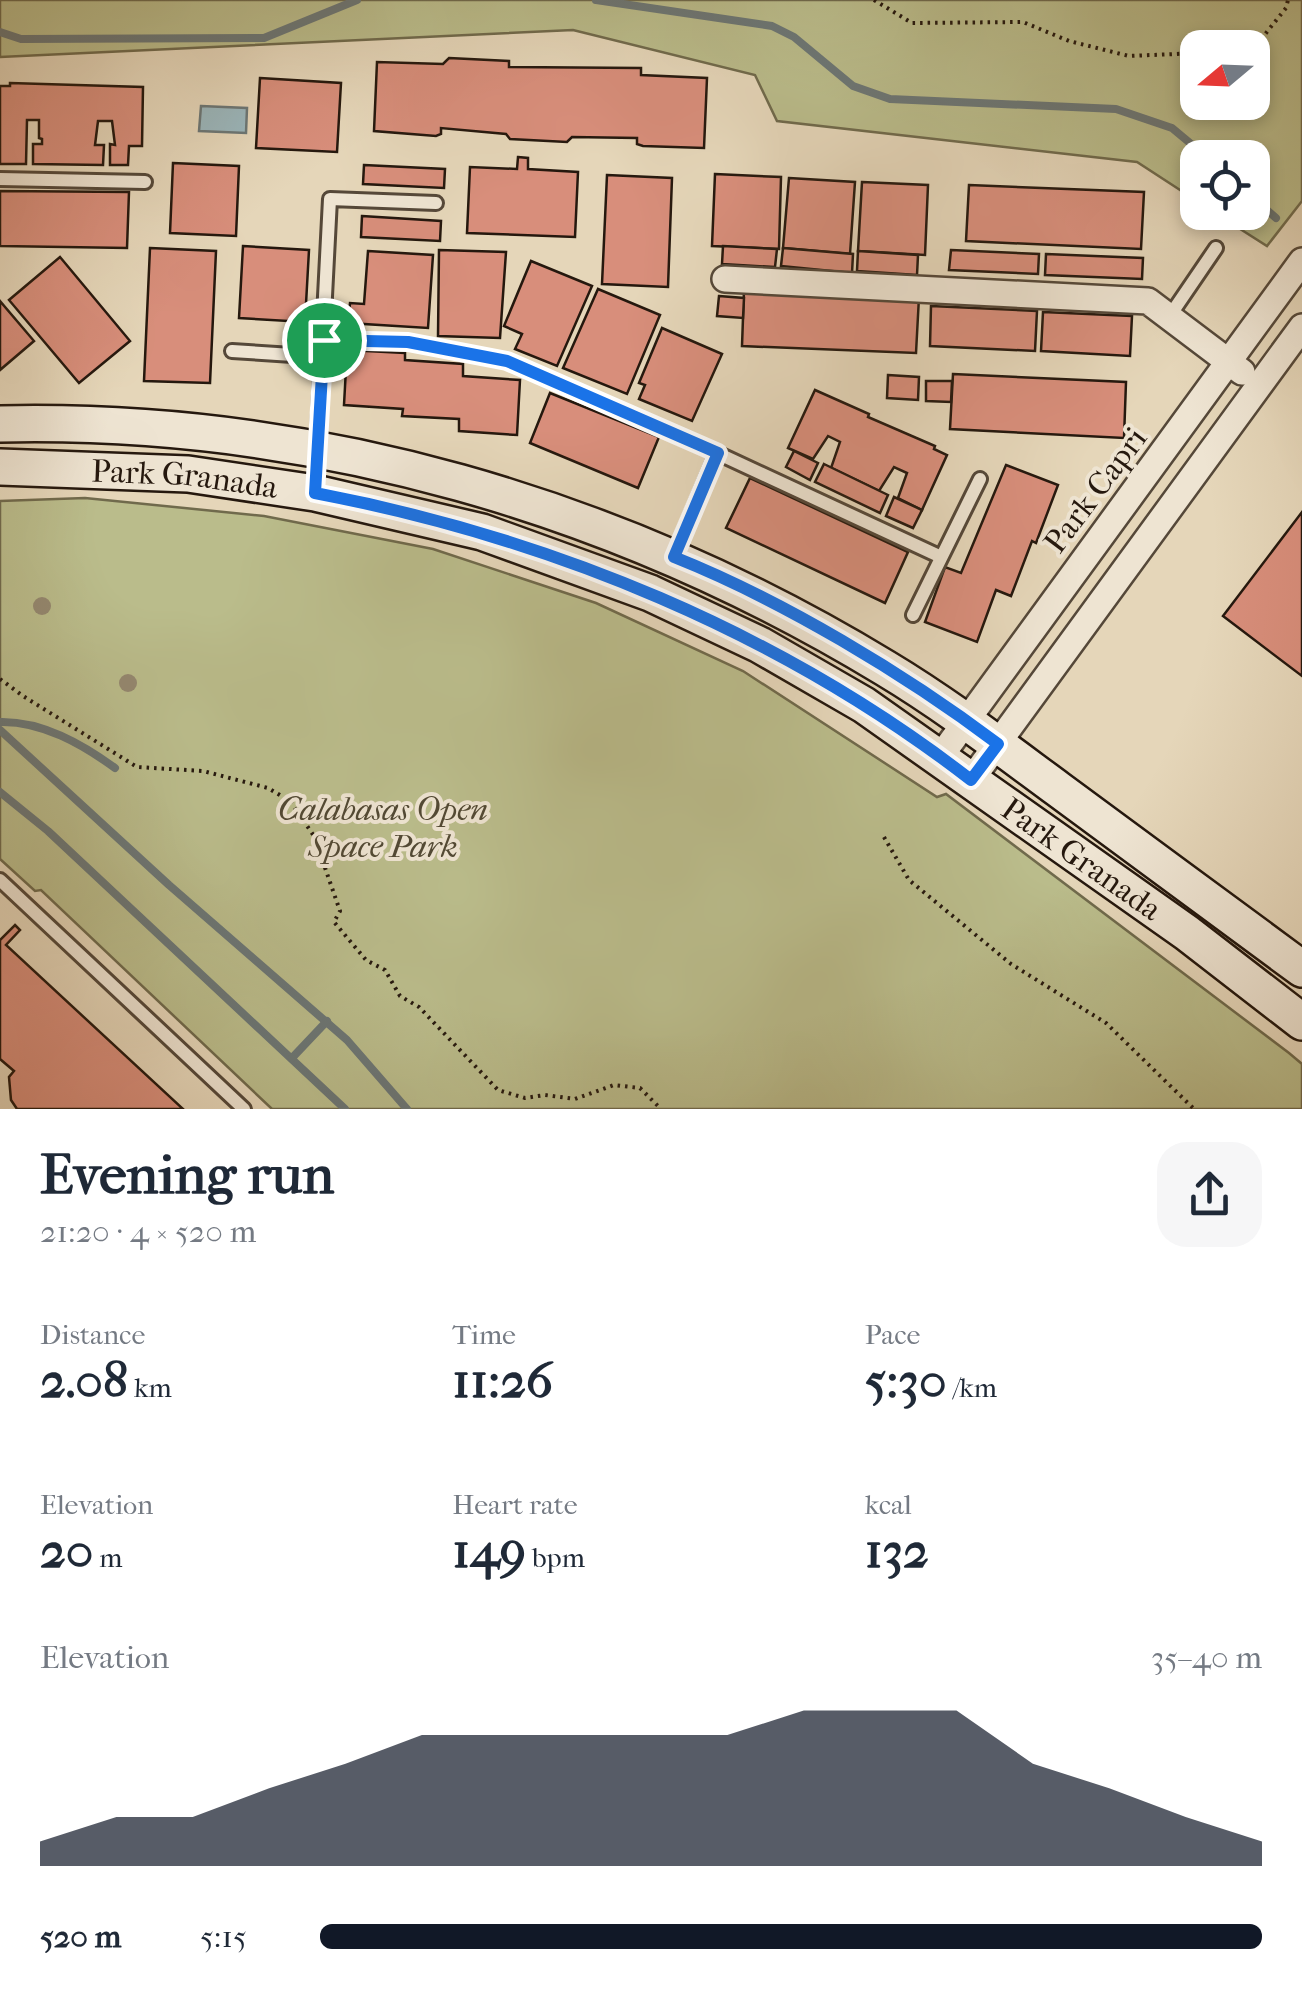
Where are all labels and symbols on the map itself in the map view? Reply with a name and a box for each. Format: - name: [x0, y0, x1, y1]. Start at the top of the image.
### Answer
- north arrow: [1180, 30, 1270, 120]
- pin: [282, 298, 367, 383]
- street label: Park Capri: [1036, 420, 1155, 560]
- street label: Park Granada: [91, 452, 281, 506]
- street label: Park Granada: [994, 790, 1170, 929]
- park label: Calabasas Open Space Park: [278, 791, 488, 865]

